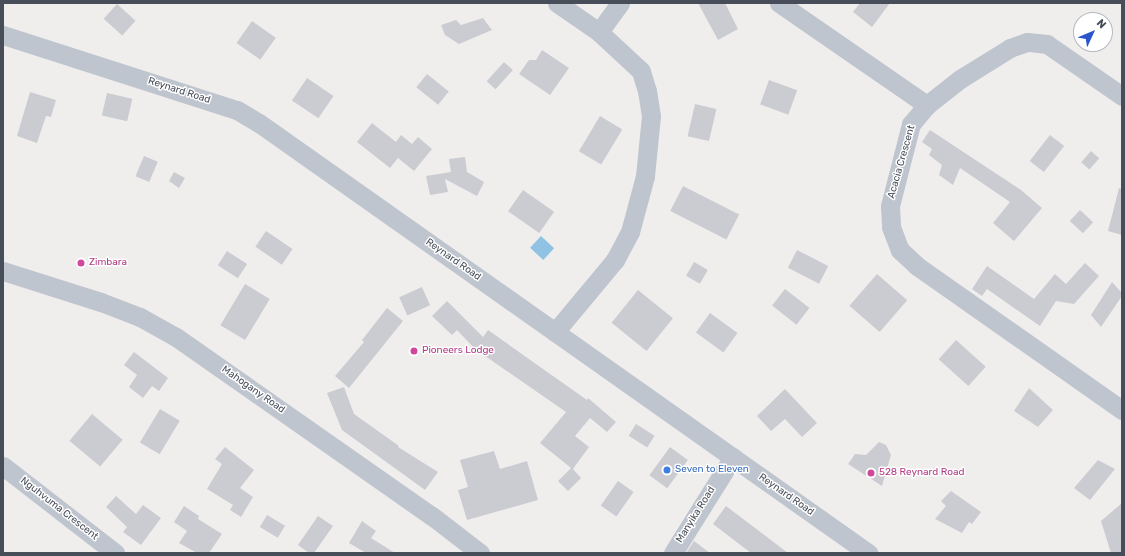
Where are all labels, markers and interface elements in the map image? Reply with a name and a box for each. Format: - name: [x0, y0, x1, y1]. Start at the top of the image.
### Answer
- north arrow: [1073, 12, 1113, 52]
- text: N: [1094, 17, 1109, 31]
- street label: Reynard Road: [146, 75, 212, 107]
- street label: Acacia Crescent: [886, 124, 918, 200]
- street label: Reynard Road: [423, 237, 483, 283]
- place label: Zimbara: [89, 257, 127, 269]
- marker: Zimbara: [76, 258, 86, 268]
- place label: Pioneers Lodge: [422, 345, 494, 357]
- marker: Pioneers Lodge: [409, 346, 419, 356]
- street label: Mahogany Road: [219, 364, 287, 416]
- place label: Seven to Eleven: [675, 464, 749, 476]
- marker: Seven to Eleven: [662, 465, 672, 475]
- place label: 528 Reynard Road: [879, 467, 964, 479]
- marker: 528 Reynard Road: [866, 468, 876, 478]
- street label: Reynard Road: [756, 472, 816, 518]
- street label: Nguhvuma Crescent: [18, 475, 100, 543]
- street label: Manyika Road: [674, 485, 718, 545]

